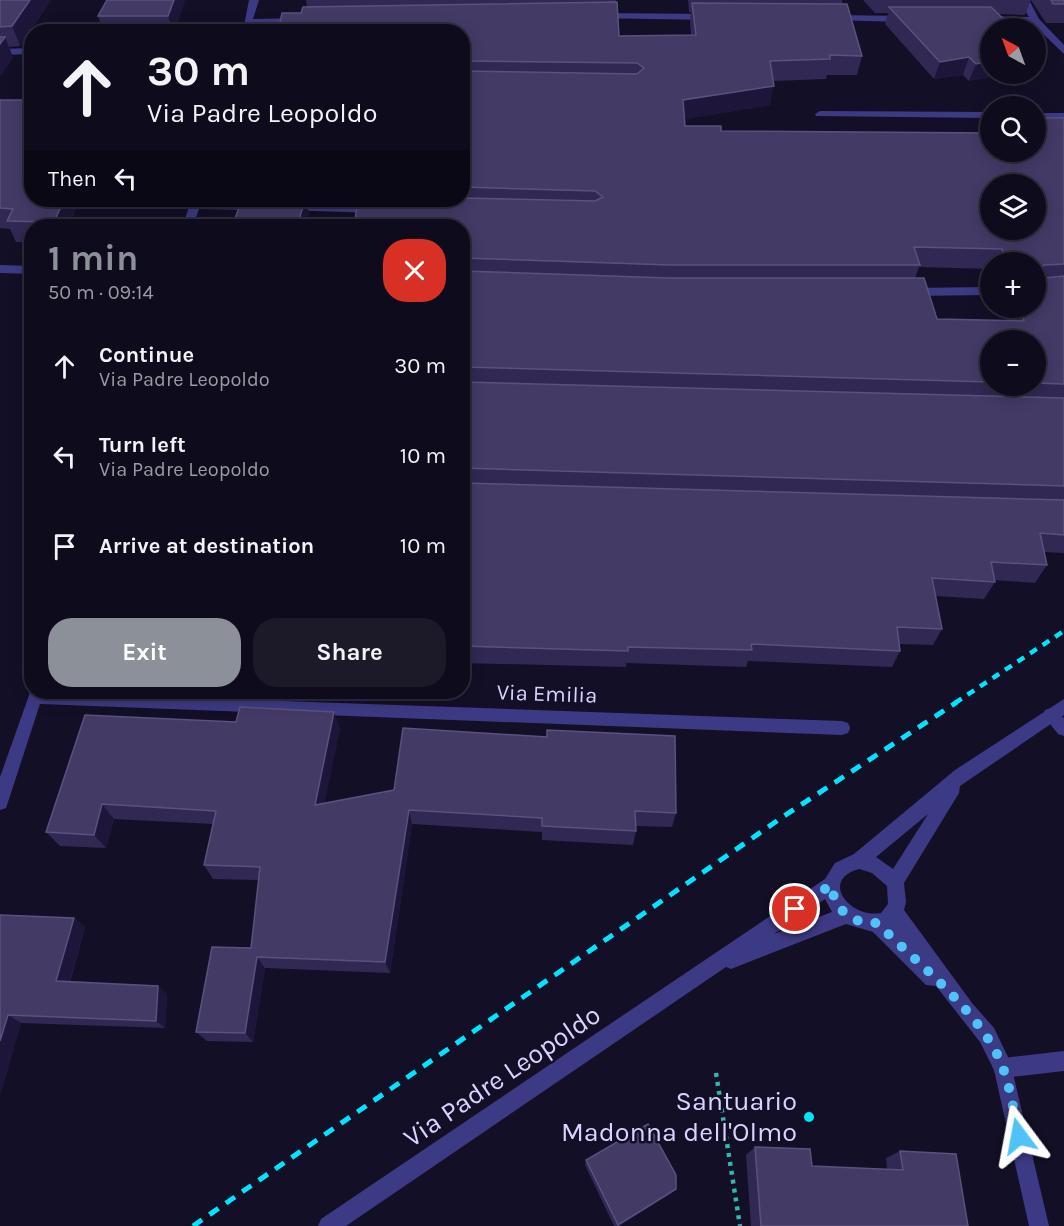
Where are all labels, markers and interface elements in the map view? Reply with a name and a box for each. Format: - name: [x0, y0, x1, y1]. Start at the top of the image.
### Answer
- north arrow: [980, 18, 1046, 84]
- map controls: [980, 18, 1046, 396]
- text: 30 m: [147, 46, 250, 96]
- icon: ahead: [48, 48, 126, 126]
- button: search: [980, 96, 1046, 162]
- text: Via Padre Leopoldo: [147, 97, 377, 129]
- icon: left: [109, 162, 142, 195]
- text: Then: [48, 166, 97, 192]
- button: layers: [980, 174, 1046, 240]
- text: 1 min: [48, 237, 138, 279]
- button: close: [383, 239, 446, 302]
- button: +: [980, 252, 1046, 318]
- text: 50 m · 09:14: [48, 281, 154, 304]
- button: −: [980, 330, 1046, 396]
- text: Continue: [99, 342, 194, 368]
- icon: ahead: [48, 350, 81, 383]
- text: 30 m: [394, 353, 446, 379]
- text: Via Padre Leopoldo: [99, 368, 270, 391]
- text: Turn left: [99, 432, 186, 458]
- icon: left: [48, 440, 81, 473]
- text: 10 m: [400, 443, 446, 469]
- text: Via Padre Leopoldo: [99, 458, 270, 481]
- icon: arrive: [48, 530, 81, 563]
- text: Arrive at destination: [99, 533, 314, 559]
- text: 10 m: [400, 533, 446, 559]
- button: Exit: [48, 618, 241, 687]
- button: Share: [253, 618, 446, 687]
- street label: Via Emilia: [496, 679, 598, 709]
- pin: [769, 883, 820, 934]
- icon: arrive: [778, 892, 811, 925]
- street label: Via Padre Leopoldo: [398, 998, 606, 1154]
- place label: Santuario Madonna dell'Olmo: [561, 1085, 797, 1148]
- position arrow: [987, 1104, 1051, 1168]
- marker: Santuario Madonna dell'Olmo: [802, 1110, 816, 1124]

